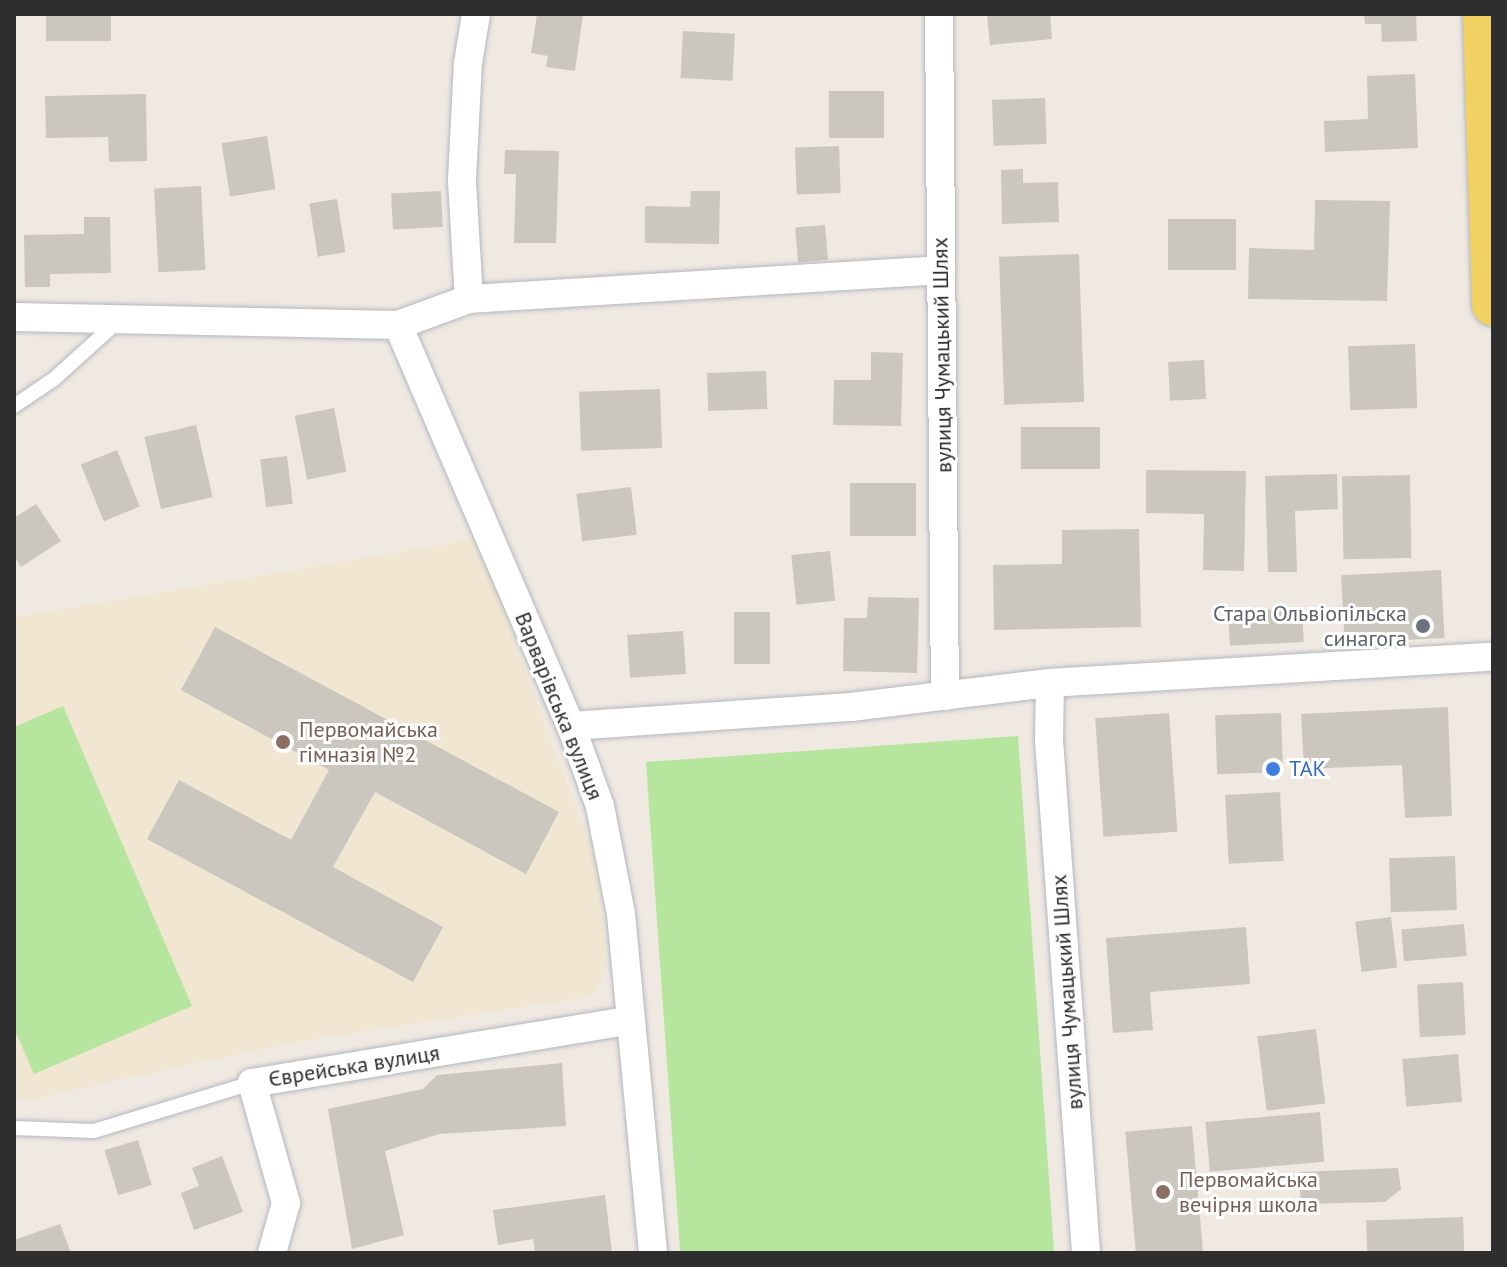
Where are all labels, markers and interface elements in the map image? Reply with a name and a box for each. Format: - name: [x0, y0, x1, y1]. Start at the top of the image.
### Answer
- street label: вулиця Чумацький Шлях: [927, 237, 957, 473]
- place label: Стара Ольвіопільска синагога: [1213, 600, 1407, 652]
- street label: Варварівська вулиця: [509, 608, 609, 804]
- marker: Стара Ольвіопільска синагога: [1414, 617, 1432, 635]
- place label: Первомайська гімназія №2: [299, 716, 438, 768]
- marker: Первомайська гімназія №2: [274, 733, 292, 751]
- place label: ТАК: [1289, 756, 1326, 782]
- marker: ТАК: [1264, 760, 1282, 778]
- street label: вулиця Чумацький Шлях: [1046, 873, 1088, 1111]
- street label: Єврейська вулиця: [267, 1039, 441, 1093]
- place label: Первомайська вечірня школа: [1179, 1166, 1318, 1218]
- marker: Первомайська вечірня школа: [1154, 1183, 1172, 1201]

